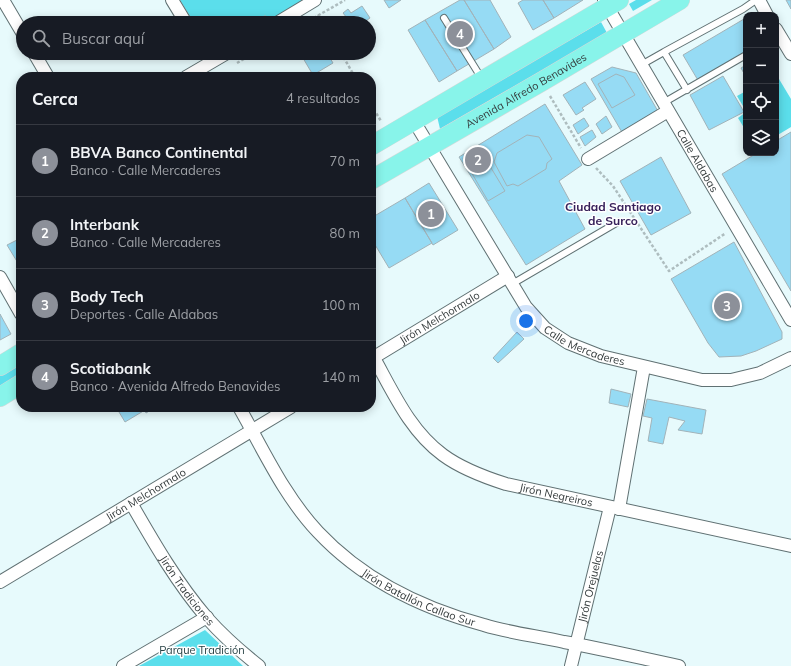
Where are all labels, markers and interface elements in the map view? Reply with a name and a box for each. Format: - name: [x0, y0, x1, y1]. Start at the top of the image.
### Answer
- map controls: [743, 12, 779, 156]
- button: +: [743, 12, 779, 48]
- search box: [16, 16, 376, 60]
- pin: 4: [447, 19, 473, 49]
- icon: search: [30, 27, 52, 49]
- text: Buscar aquí: [62, 29, 144, 48]
- button: −: [743, 48, 779, 84]
- street label: Avenida Alfredo Benavides: [463, 50, 589, 131]
- button: locate: [743, 84, 779, 120]
- text: Cerca: [32, 88, 78, 109]
- text: 4 resultados: [286, 90, 360, 106]
- button: layers: [743, 120, 779, 156]
- street label: Calle Aldabas: [674, 127, 721, 195]
- text: BBVA Banco Continental: [70, 143, 247, 162]
- pin: 2: [465, 145, 491, 175]
- text: 1: [41, 153, 49, 169]
- text: 70 m: [330, 153, 360, 169]
- text: Banco · Calle Mercaderes: [70, 162, 221, 178]
- pin: 1: [418, 199, 444, 229]
- district label: Ciudad Santiago de Surco: [565, 199, 661, 228]
- text: Interbank: [70, 215, 139, 234]
- text: 2: [41, 225, 49, 241]
- text: 80 m: [330, 225, 360, 241]
- text: Banco · Calle Mercaderes: [70, 234, 221, 250]
- text: Body Tech: [70, 287, 144, 306]
- street label: Jirón Melchormalo: [397, 288, 482, 347]
- pin: 3: [714, 291, 740, 321]
- text: 3: [41, 297, 49, 313]
- text: 100 m: [322, 297, 360, 313]
- text: Deportes · Calle Aldabas: [70, 306, 218, 322]
- your location: [516, 311, 536, 331]
- street label: Calle Mercaderes: [541, 322, 626, 368]
- text: Scotiabank: [70, 359, 151, 378]
- text: 4: [41, 369, 49, 385]
- text: 140 m: [322, 369, 360, 385]
- text: Banco · Avenida Alfredo Benavides: [70, 378, 281, 394]
- street label: Jirón Melchormalo: [103, 465, 188, 524]
- street label: Jirón Negreiros: [518, 480, 594, 510]
- street label: Jirón Orejuelas: [575, 549, 606, 624]
- street label: Jirón Tradiciones: [157, 553, 217, 629]
- street label: Jirón Batallón Callao Sur: [359, 565, 477, 629]
- park label: Parque Tradición: [159, 643, 245, 657]

